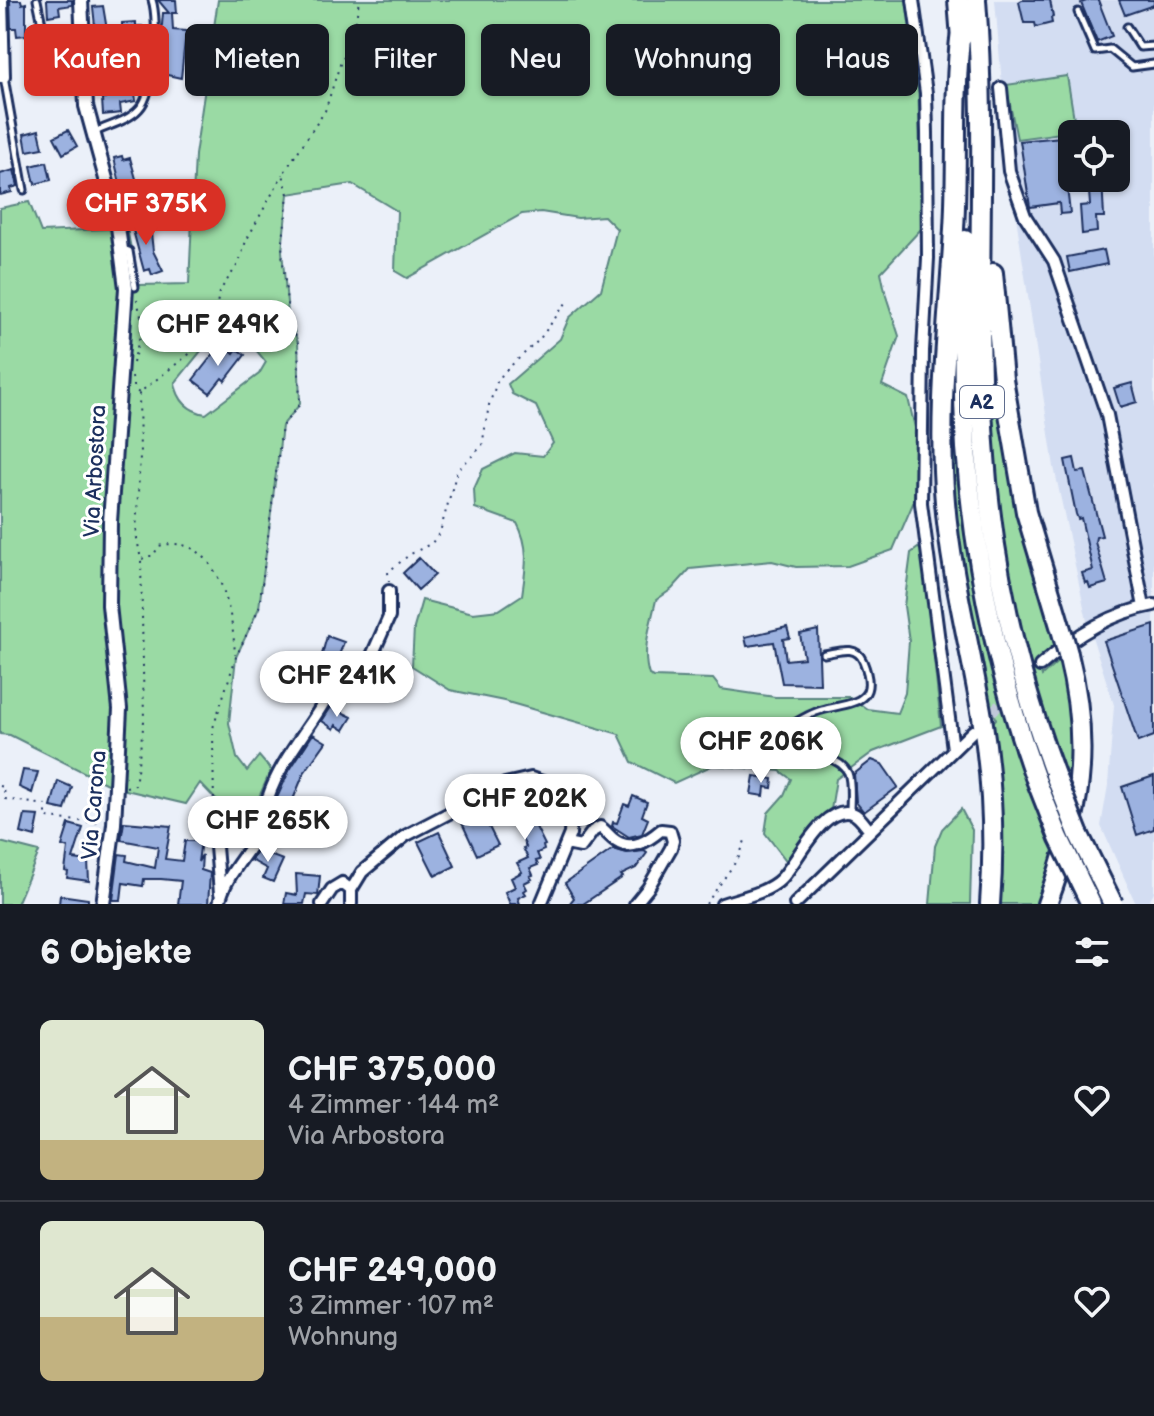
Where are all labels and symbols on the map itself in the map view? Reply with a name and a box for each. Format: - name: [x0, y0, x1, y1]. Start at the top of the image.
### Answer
- pin: CHF 375K: [63, 179, 229, 247]
- pin: CHF 249K: [135, 300, 301, 368]
- road number: A2: [960, 386, 1004, 418]
- street label: Via Arbostora: [79, 404, 112, 538]
- pin: CHF 241K: [254, 651, 420, 719]
- pin: CHF 206K: [678, 717, 844, 785]
- street label: Via Carona: [76, 749, 113, 861]
- pin: CHF 202K: [442, 774, 608, 842]
- pin: CHF 265K: [185, 796, 351, 864]

